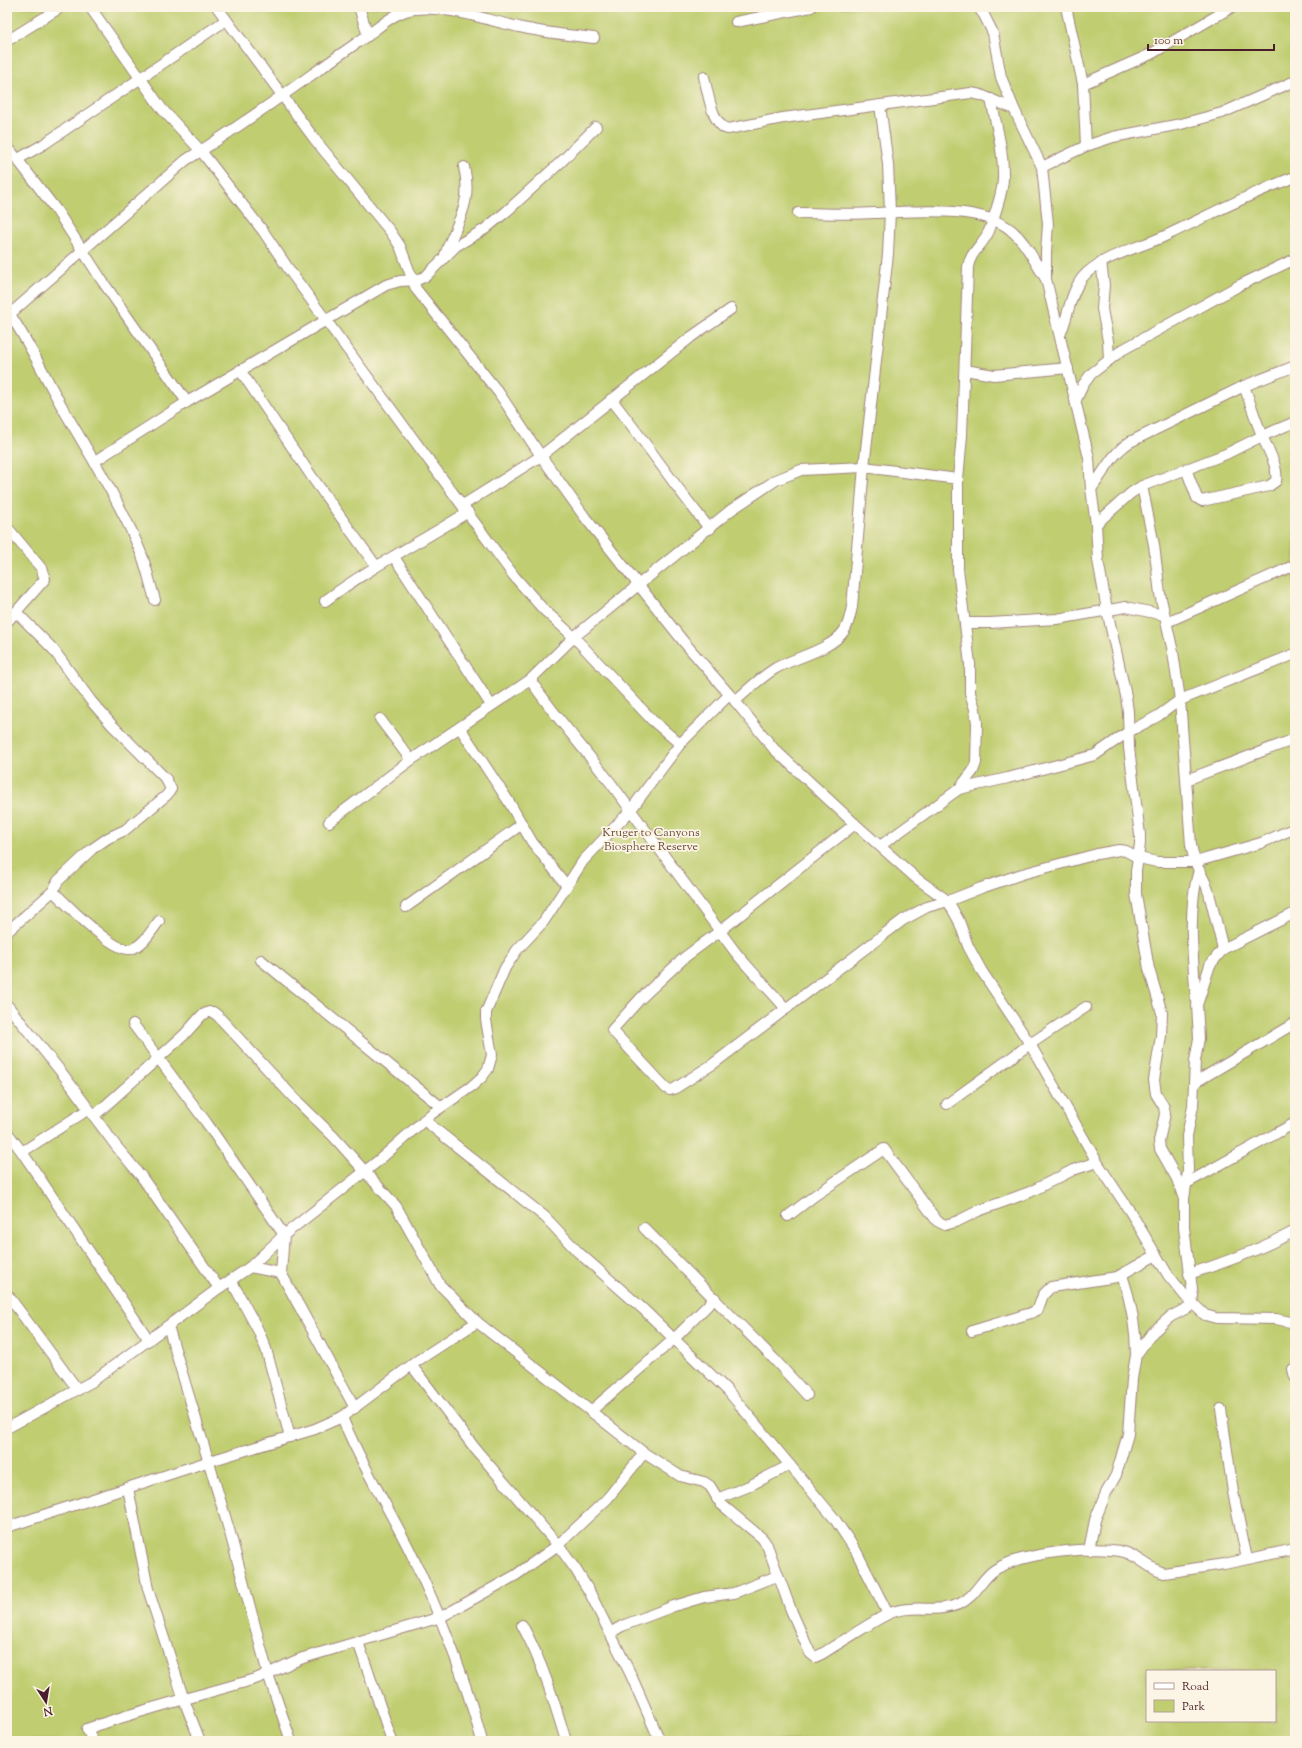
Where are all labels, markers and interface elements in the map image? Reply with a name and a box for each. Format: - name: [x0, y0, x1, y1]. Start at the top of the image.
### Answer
- scale bar: [1148, 26, 1274, 52]
- text: 100 m: [1154, 32, 1183, 50]
- park label: Kruger to Canyons Biosphere Reserve: [602, 824, 700, 856]
- legend: [1146, 1670, 1276, 1722]
- text: Road: [1182, 1678, 1209, 1696]
- north arrow: [26, 1682, 66, 1722]
- text: Park: [1182, 1698, 1205, 1716]
- text: N: [42, 1702, 55, 1720]

